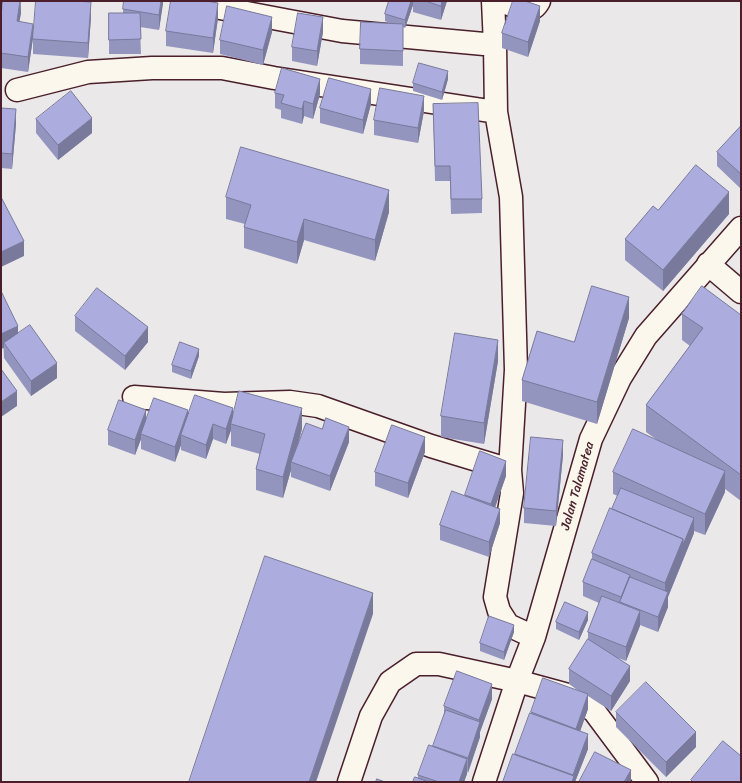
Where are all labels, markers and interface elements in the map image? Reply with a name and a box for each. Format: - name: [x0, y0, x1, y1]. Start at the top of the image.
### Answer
- street label: Jalan Talamatea: [558, 440, 598, 532]

